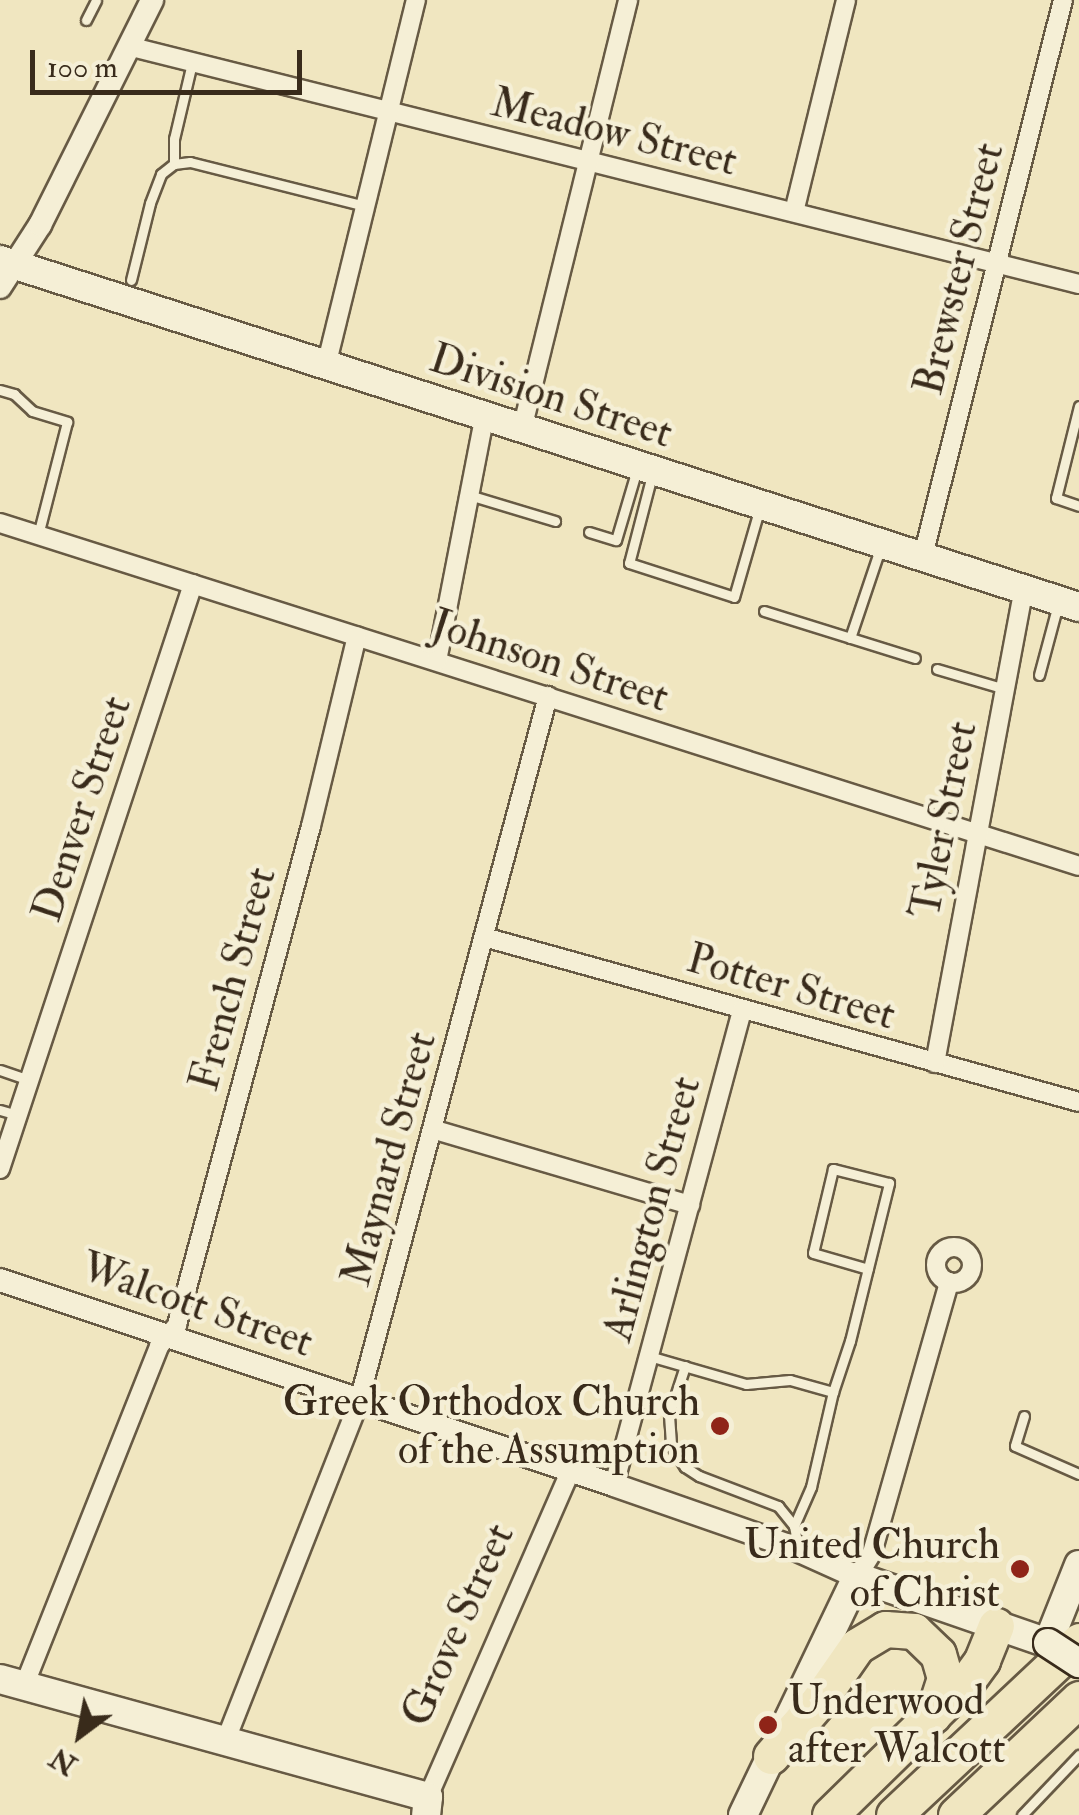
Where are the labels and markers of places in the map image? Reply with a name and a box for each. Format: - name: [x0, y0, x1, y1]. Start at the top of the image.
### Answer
- place label: Greek Orthodox Church of the Assumption: [283, 1377, 700, 1475]
- marker: Greek Orthodox Church of the Assumption: [709, 1415, 731, 1437]
- place label: United Church of Christ: [744, 1520, 1000, 1618]
- marker: United Church of Christ: [1009, 1558, 1031, 1580]
- place label: Underwood after Walcott: [788, 1676, 1006, 1774]
- marker: Underwood after Walcott: [757, 1714, 779, 1736]

